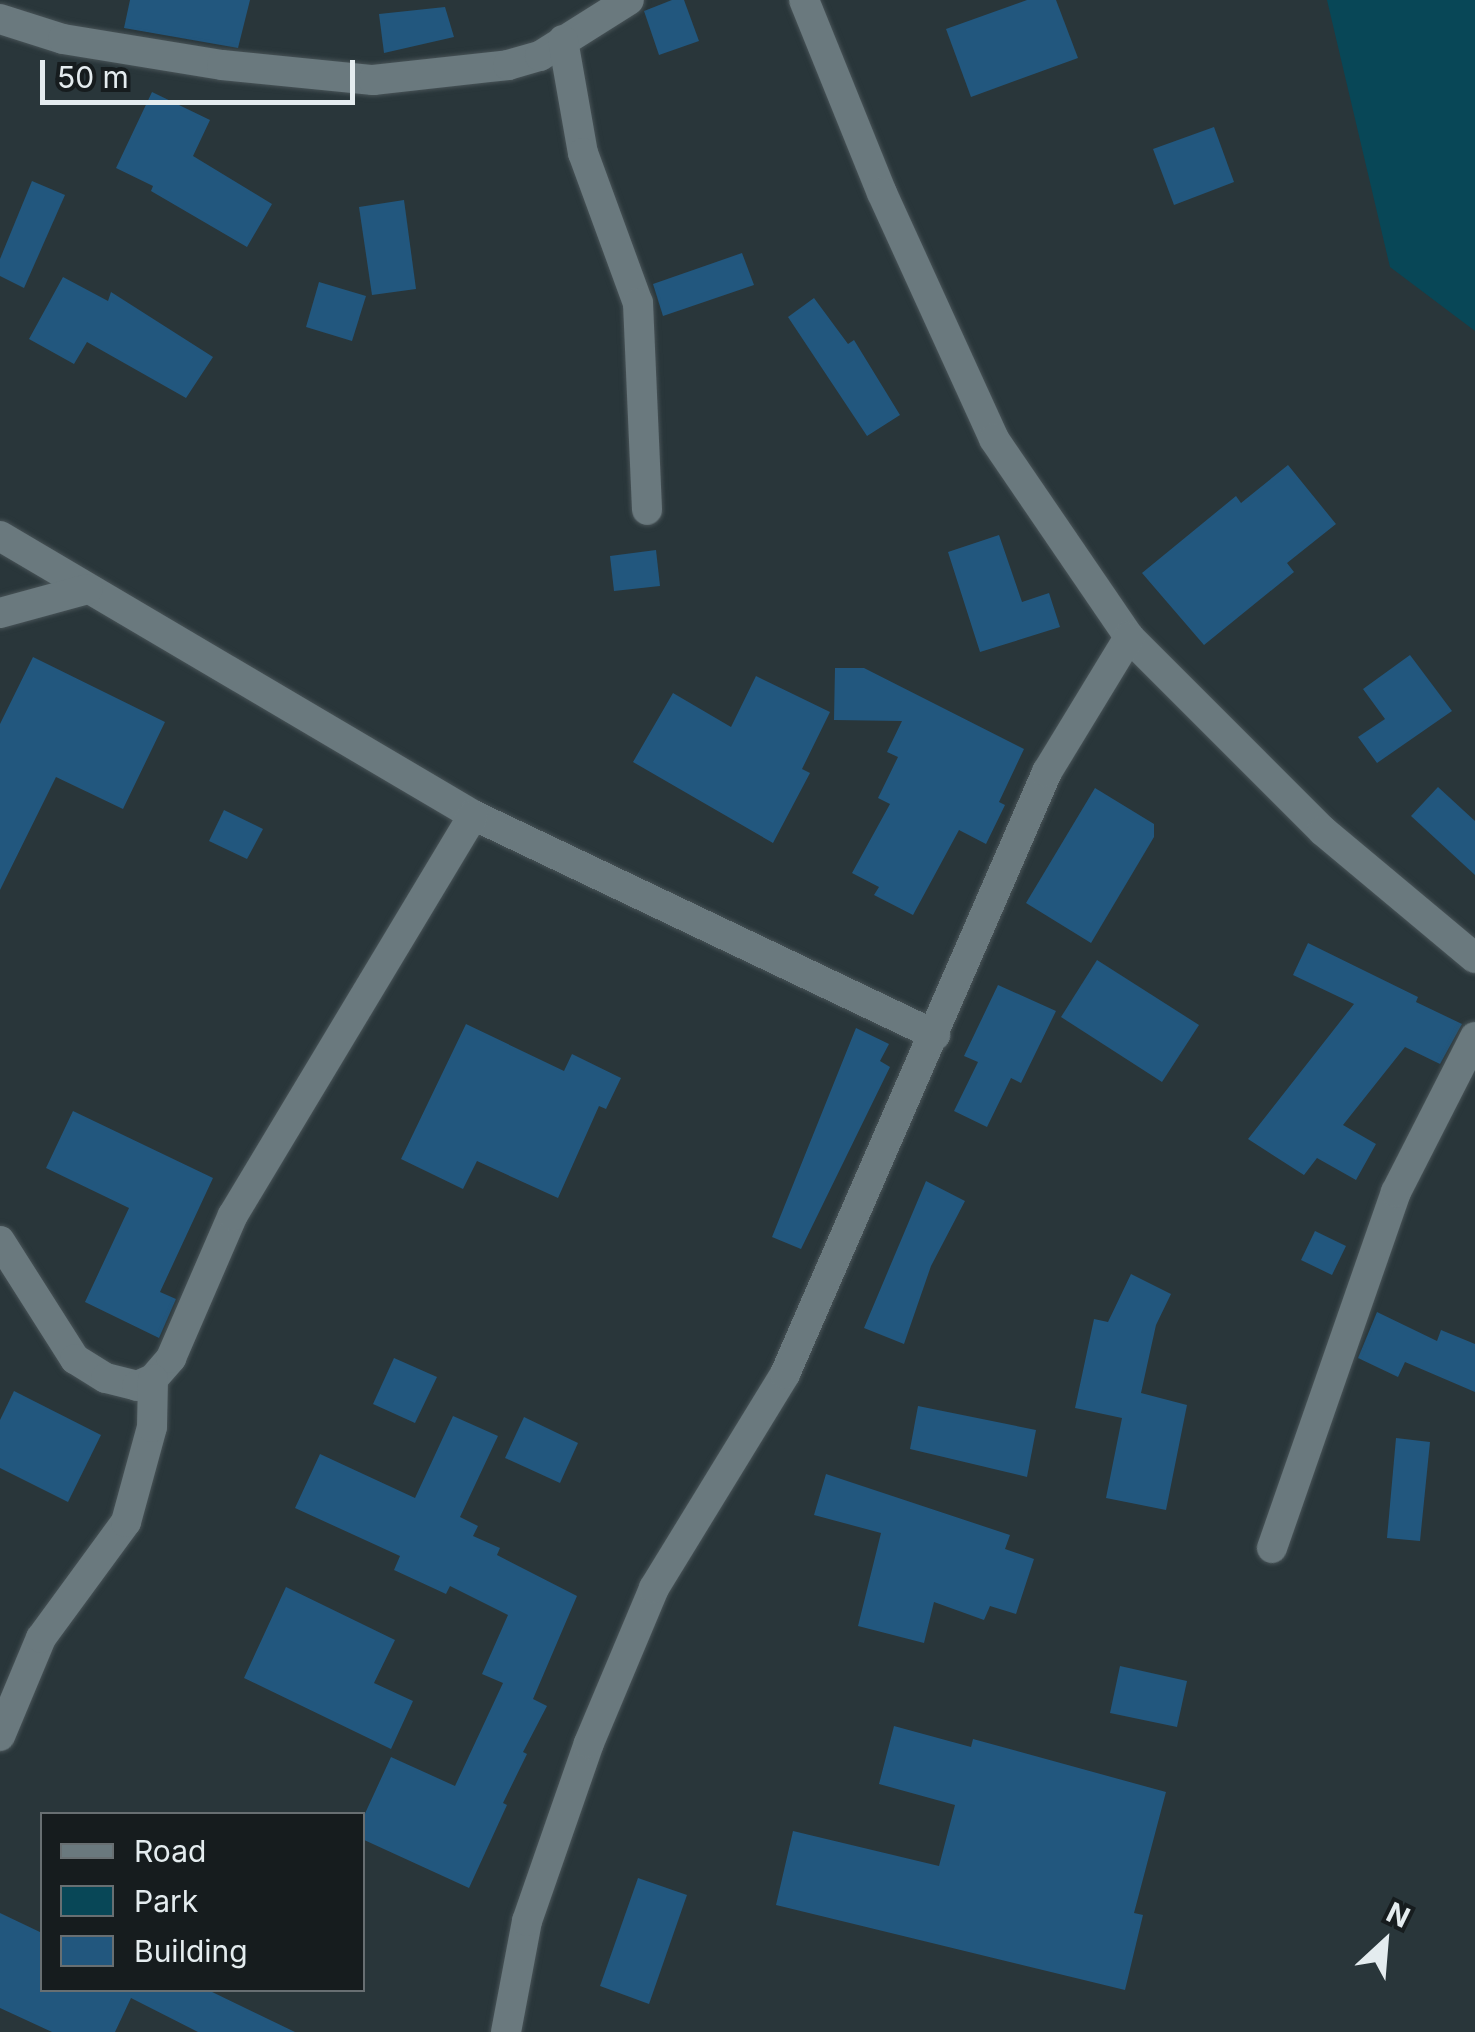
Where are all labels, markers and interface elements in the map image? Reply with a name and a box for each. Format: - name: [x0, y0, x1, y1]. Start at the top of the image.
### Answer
- scale bar: [45, 40, 360, 102]
- text: 50 m: [57, 59, 129, 95]
- legend: [40, 1812, 365, 1992]
- text: Road: [134, 1833, 206, 1869]
- text: Park: [134, 1883, 198, 1919]
- north arrow: [1335, 1892, 1435, 1992]
- text: N: [1381, 1895, 1415, 1935]
- text: Building: [134, 1933, 248, 1969]

